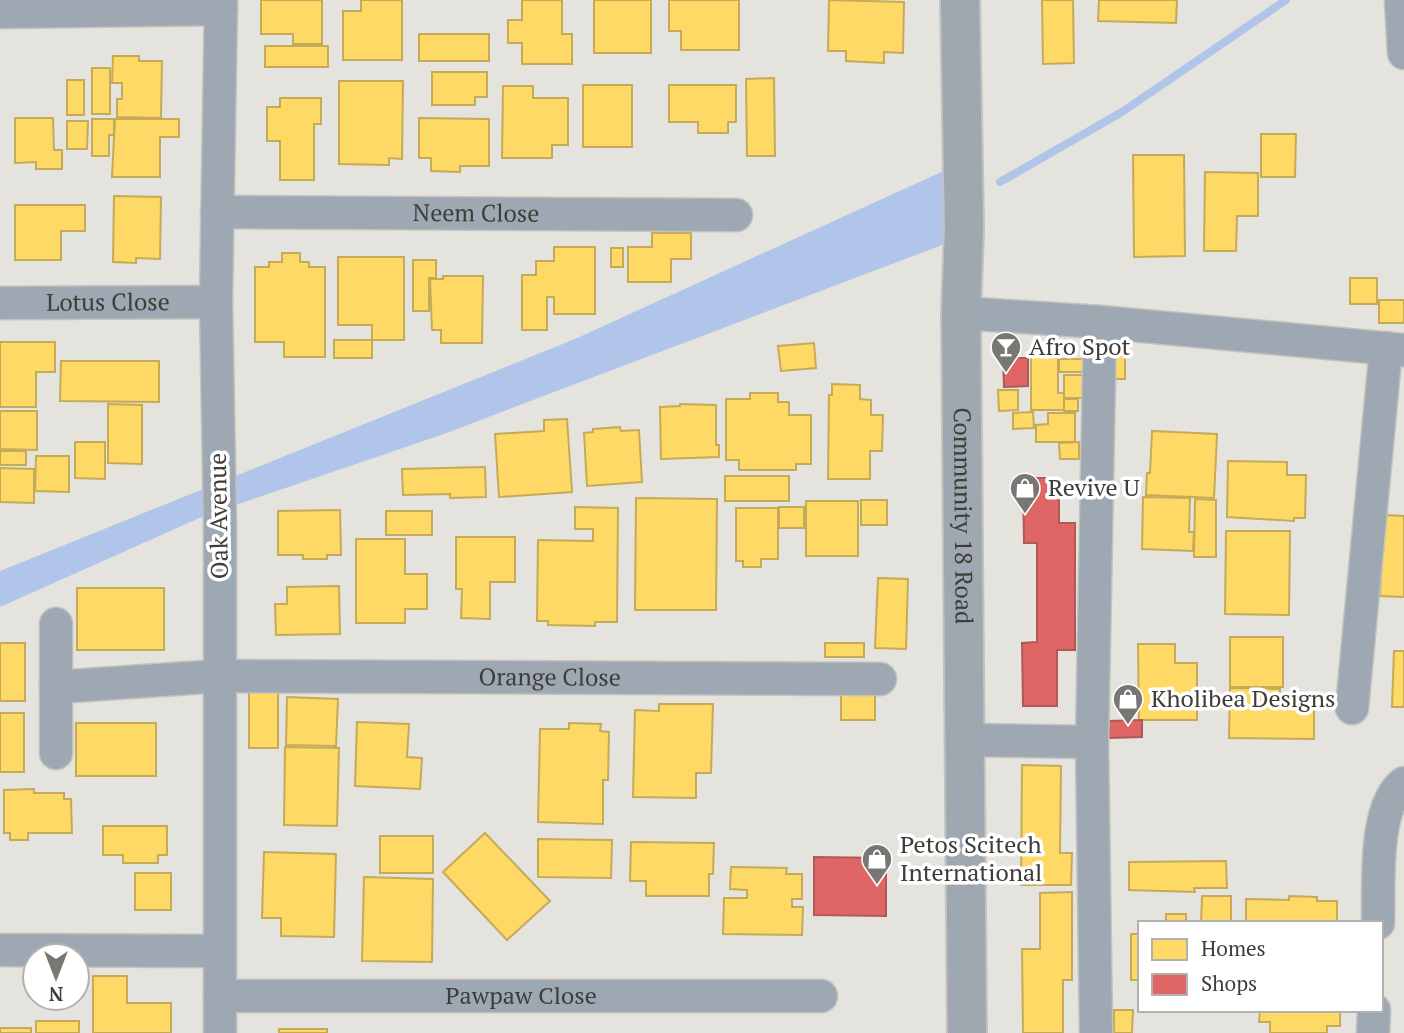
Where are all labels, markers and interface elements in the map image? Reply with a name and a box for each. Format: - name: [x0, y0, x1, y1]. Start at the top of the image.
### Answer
- street label: Neem Close: [413, 196, 539, 229]
- street label: Lotus Close: [46, 285, 170, 318]
- bar icon: Afro Spot: [989, 330, 1023, 374]
- place label: Afro Spot: [1029, 330, 1130, 362]
- street label: Community 18 Road: [947, 407, 981, 624]
- street label: Oak Avenue: [201, 453, 235, 579]
- shop icon: Revive U: [1008, 471, 1042, 515]
- place label: Revive U: [1048, 471, 1140, 503]
- street label: Orange Close: [478, 660, 621, 693]
- shop icon: Kholibea Designs: [1111, 682, 1145, 726]
- place label: Kholibea Designs: [1151, 682, 1335, 714]
- place label: Petos Scitech International: [900, 828, 1042, 888]
- shop icon: Petos Scitech International: [860, 842, 894, 886]
- legend: [1138, 921, 1383, 1012]
- text: Homes: [1201, 934, 1266, 962]
- north arrow: [21, 942, 91, 1012]
- text: Shops: [1201, 969, 1257, 997]
- street label: Pawpaw Close: [445, 979, 597, 1011]
- text: N: [48, 982, 63, 1007]

